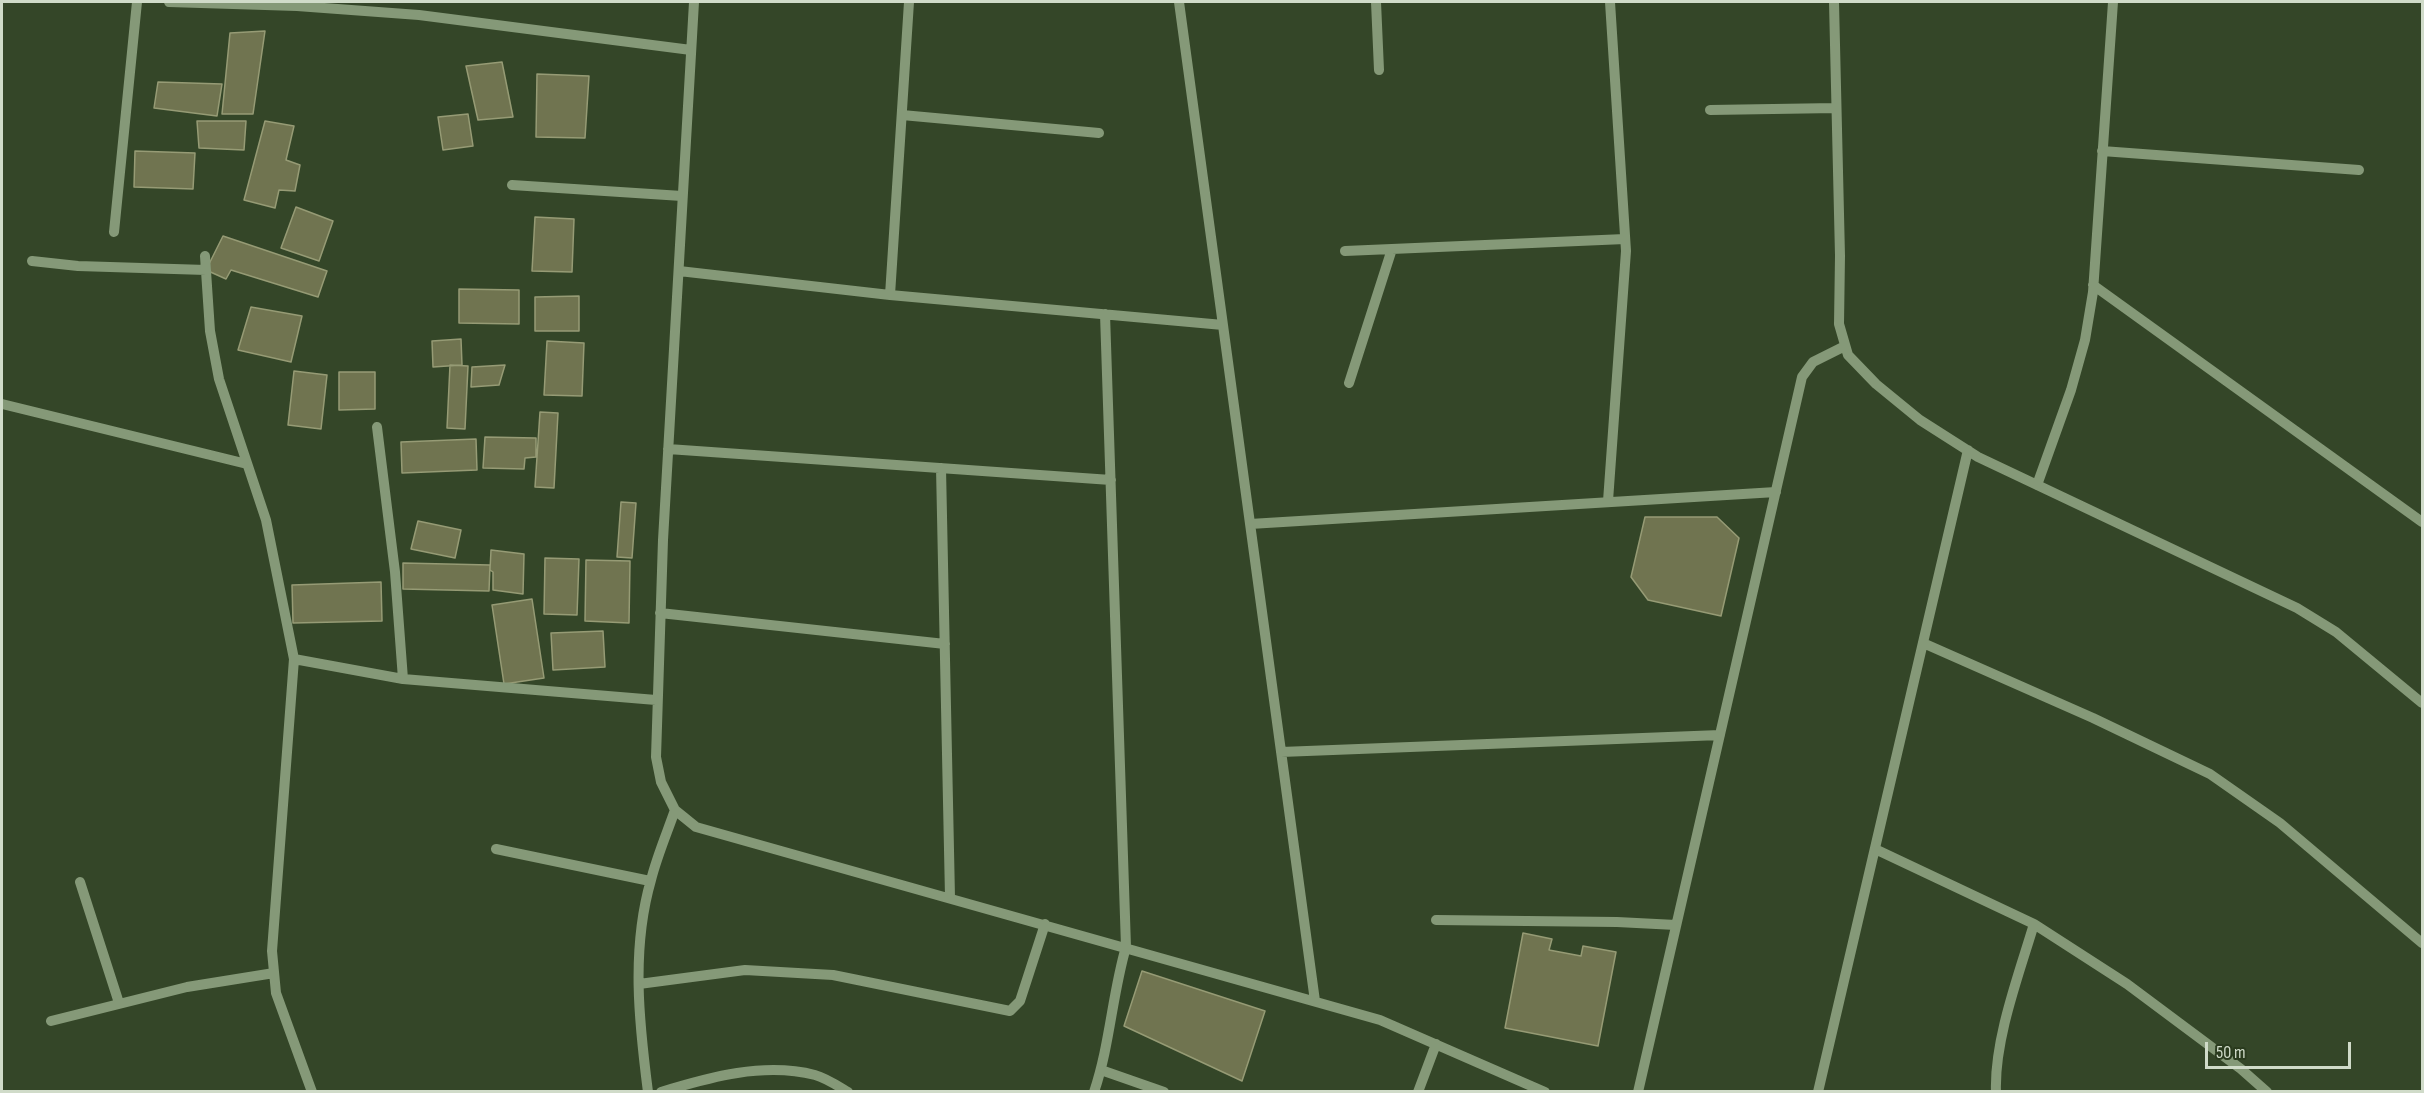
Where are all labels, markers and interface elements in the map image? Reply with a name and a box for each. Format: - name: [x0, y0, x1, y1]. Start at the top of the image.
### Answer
- scale bar: [2208, 1030, 2354, 1068]
- text: 50 m: [2216, 1042, 2246, 1063]

